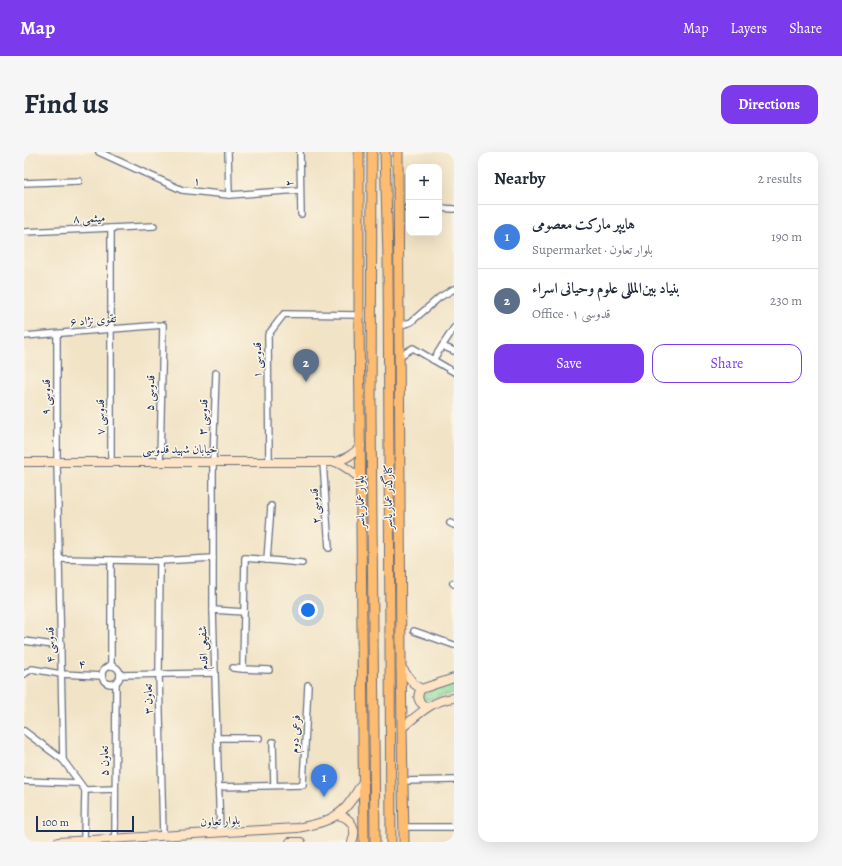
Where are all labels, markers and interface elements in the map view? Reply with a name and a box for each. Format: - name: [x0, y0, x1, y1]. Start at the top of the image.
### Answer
- text: Map: [20, 15, 55, 41]
- text: Map: [683, 19, 709, 38]
- text: Layers: [731, 19, 767, 38]
- text: Share: [789, 19, 822, 38]
- text: Find us: [24, 85, 109, 123]
- button: Directions: [721, 85, 818, 124]
- map controls: [406, 164, 442, 236]
- button: +: [406, 164, 442, 200]
- text: Nearby: [494, 167, 545, 190]
- text: 2 results: [758, 170, 802, 187]
- street label: ۱: [193, 173, 201, 189]
- street label: ۲: [281, 179, 297, 187]
- button: −: [406, 200, 442, 236]
- street label: میثمی ۸: [72, 209, 106, 228]
- text: هایپر مارکت معصومی: [532, 214, 635, 234]
- text: 1: [505, 228, 509, 245]
- text: 190 m: [771, 228, 802, 245]
- text: Supermarket · بلوار تعاون: [532, 241, 653, 258]
- text: بنیاد بین‌المللی علوم وحیانی اسراء: [532, 278, 680, 298]
- text: 2: [504, 292, 510, 309]
- text: 230 m: [770, 292, 802, 309]
- text: Office · قدوسی ۱: [532, 305, 611, 322]
- street label: تقوی نژاد ۶: [69, 310, 118, 330]
- street label: قدوسی ۱: [249, 342, 266, 378]
- button: Save: [494, 344, 644, 383]
- button: Share: [652, 344, 802, 383]
- pin: 2: [293, 349, 319, 382]
- street label: قدوسی ۵: [141, 375, 160, 411]
- street label: قدوسی ۹: [38, 379, 55, 415]
- street label: قدوسی ۷: [92, 399, 109, 435]
- street label: قدوسی ۳: [194, 399, 213, 435]
- street label: خیابان شهید قدوسی: [142, 441, 218, 458]
- street label: کنارگذر عمار یاسر: [379, 464, 396, 532]
- street label: بلوار عمار یاسر: [352, 475, 368, 531]
- street label: قدوسی ۲: [306, 487, 325, 525]
- your location: [298, 600, 318, 620]
- street label: شفیعی اقدم: [194, 625, 215, 670]
- street label: قدوسی ۴: [42, 627, 59, 663]
- street label: ۴: [78, 656, 86, 672]
- street label: تعاون ۳: [140, 683, 156, 714]
- street label: فرعی دوم: [286, 714, 307, 754]
- street label: تعاون ۵: [96, 745, 112, 776]
- pin: 1: [311, 764, 337, 797]
- street label: بلوار تعاون: [200, 812, 240, 830]
- scale bar: [36, 814, 134, 833]
- text: 100 m: [42, 815, 69, 830]

